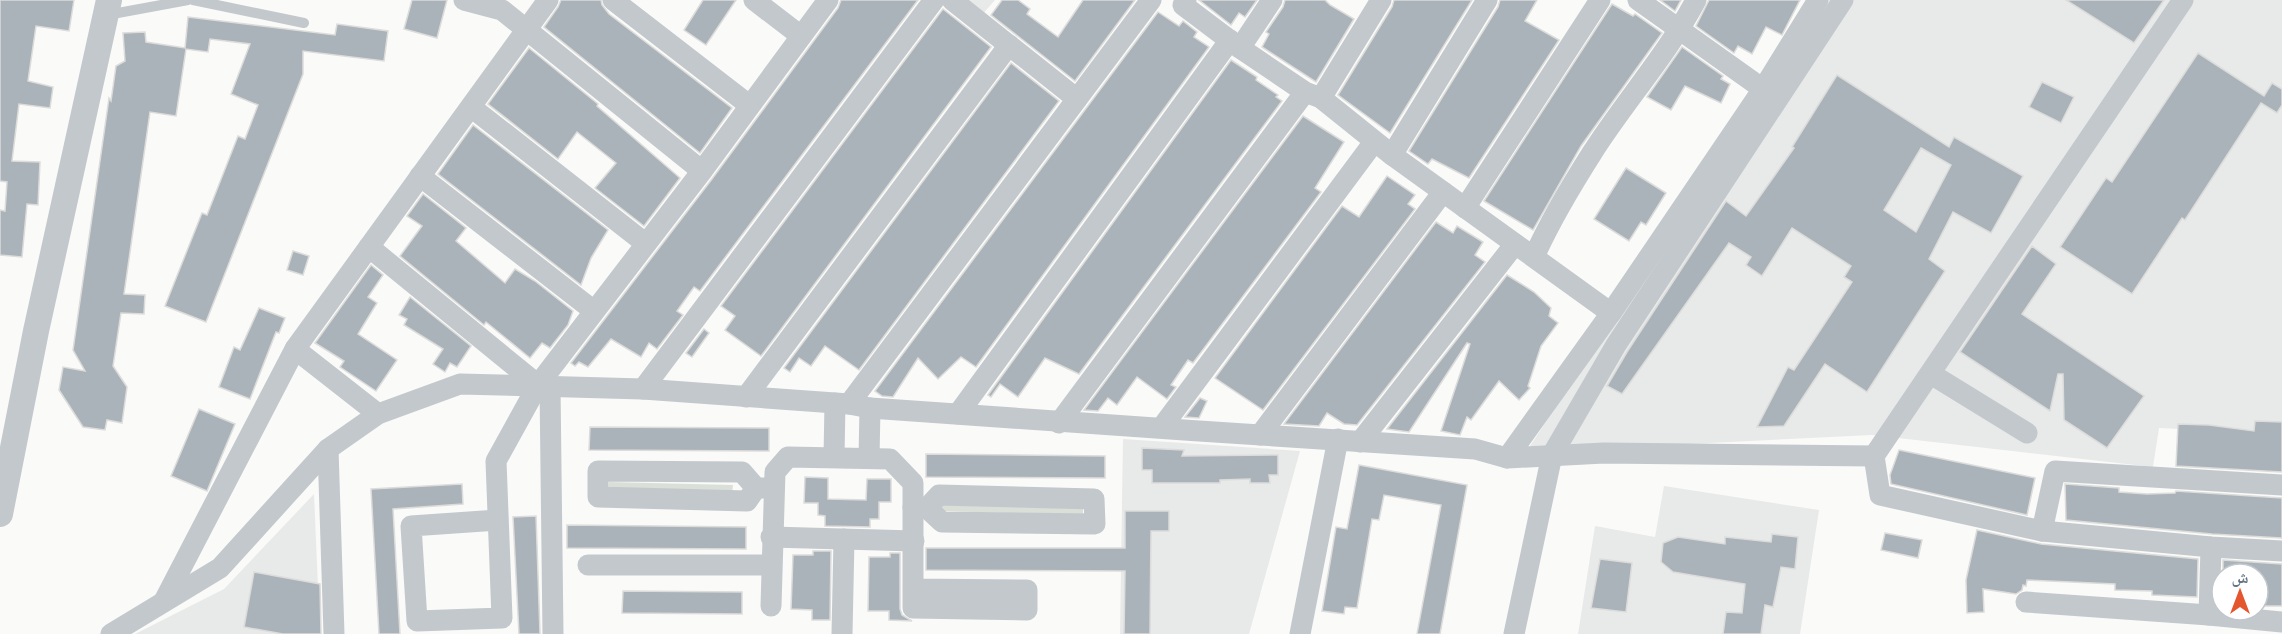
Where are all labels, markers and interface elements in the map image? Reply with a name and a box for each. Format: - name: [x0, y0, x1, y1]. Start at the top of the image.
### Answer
- north arrow: [2210, 562, 2270, 622]
- text: ش: [2232, 568, 2249, 587]

